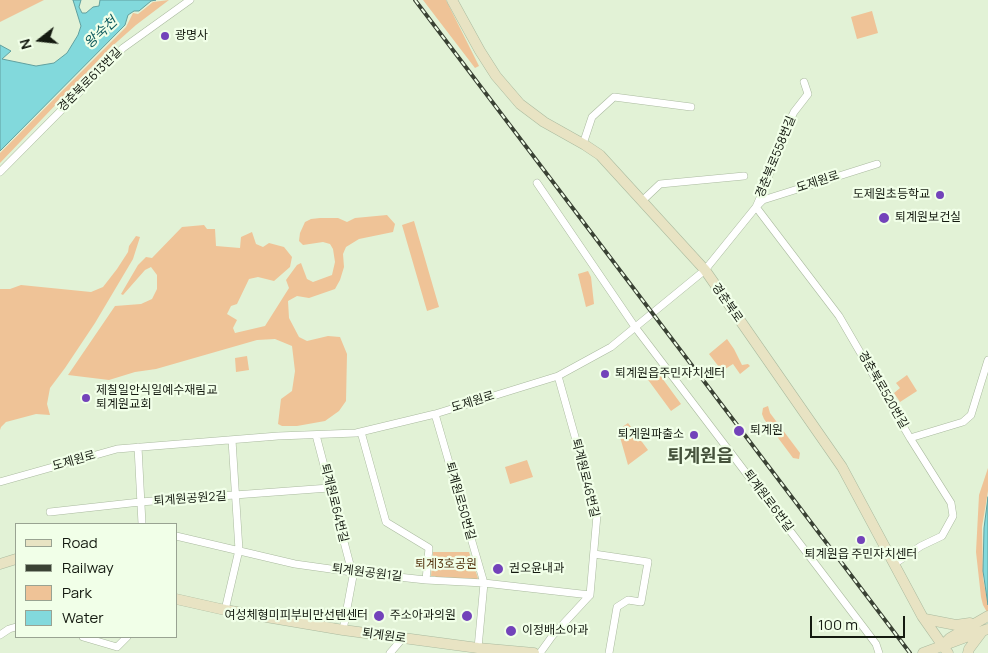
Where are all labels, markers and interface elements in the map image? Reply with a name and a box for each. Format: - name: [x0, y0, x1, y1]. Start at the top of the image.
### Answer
- water label: 왕숙천: [81, 14, 121, 52]
- north arrow: [15, 15, 65, 65]
- place label: 광명사: [175, 29, 208, 43]
- marker: 광명사: [159, 30, 171, 42]
- text: N: [15, 37, 36, 52]
- street label: 경춘북로613번길: [55, 45, 125, 115]
- street label: 경춘북로558번길: [753, 114, 799, 200]
- street label: 도제원로: [795, 168, 841, 196]
- place label: 도제원초등학교: [853, 188, 930, 202]
- marker: 도제원초등학교: [934, 189, 946, 201]
- marker: 퇴계원보건실: [877, 211, 891, 225]
- place label: 퇴계원보건실: [895, 211, 961, 225]
- street label: 경춘북로: [708, 281, 746, 325]
- street label: 경춘북로520번길: [855, 349, 911, 431]
- place label: 퇴계원읍주민자치센터: [615, 367, 725, 381]
- marker: 퇴계원읍주민자치센터: [599, 368, 611, 380]
- place label: 제칠일안식일예수재림교 퇴계원교회: [96, 384, 217, 412]
- street label: 도제원로: [450, 389, 496, 415]
- marker: 제칠일안식일예수재림교 퇴계원교회: [80, 392, 92, 404]
- marker: 퇴계원: [732, 424, 746, 438]
- place label: 퇴계원: [750, 424, 783, 438]
- place label: 퇴계원파출소: [618, 428, 684, 442]
- marker: 퇴계원파출소: [688, 429, 700, 441]
- street label: 퇴계원로46번길: [568, 437, 602, 519]
- district label: 퇴계원읍: [667, 446, 733, 468]
- street label: 도제원로: [51, 448, 97, 474]
- street label: 퇴계원로50번길: [442, 460, 478, 542]
- street label: 퇴계원로64번길: [317, 462, 351, 544]
- street label: 퇴계원로6번길: [740, 467, 796, 535]
- street label: 퇴계원공원2길: [153, 489, 227, 509]
- legend: [15, 523, 178, 638]
- text: Road: [62, 532, 98, 553]
- marker: 퇴계원읍 주민자치센터: [855, 534, 867, 546]
- place label: 퇴계원읍 주민자치센터: [805, 548, 917, 562]
- text: Railway: [62, 557, 114, 578]
- park label: 퇴계3호공원: [415, 558, 477, 572]
- street label: 퇴계원공원1길: [331, 562, 403, 584]
- marker: 권오윤내과: [491, 562, 505, 576]
- place label: 권오윤내과: [509, 562, 564, 576]
- text: Park: [62, 582, 92, 603]
- scale bar: [813, 606, 908, 638]
- text: Water: [62, 607, 104, 628]
- place label: 여성체형미피부비만선텐센터: [224, 609, 368, 623]
- marker: 여성체형미피부비만선텐센터: [372, 609, 386, 623]
- place label: 주소아과의원: [390, 609, 456, 623]
- marker: 주소아과의원: [460, 609, 474, 623]
- text: 100 m: [818, 614, 858, 635]
- marker: 이정배소아과: [504, 624, 518, 638]
- place label: 이정배소아과: [522, 624, 588, 638]
- street label: 퇴계원로: [361, 626, 407, 646]

